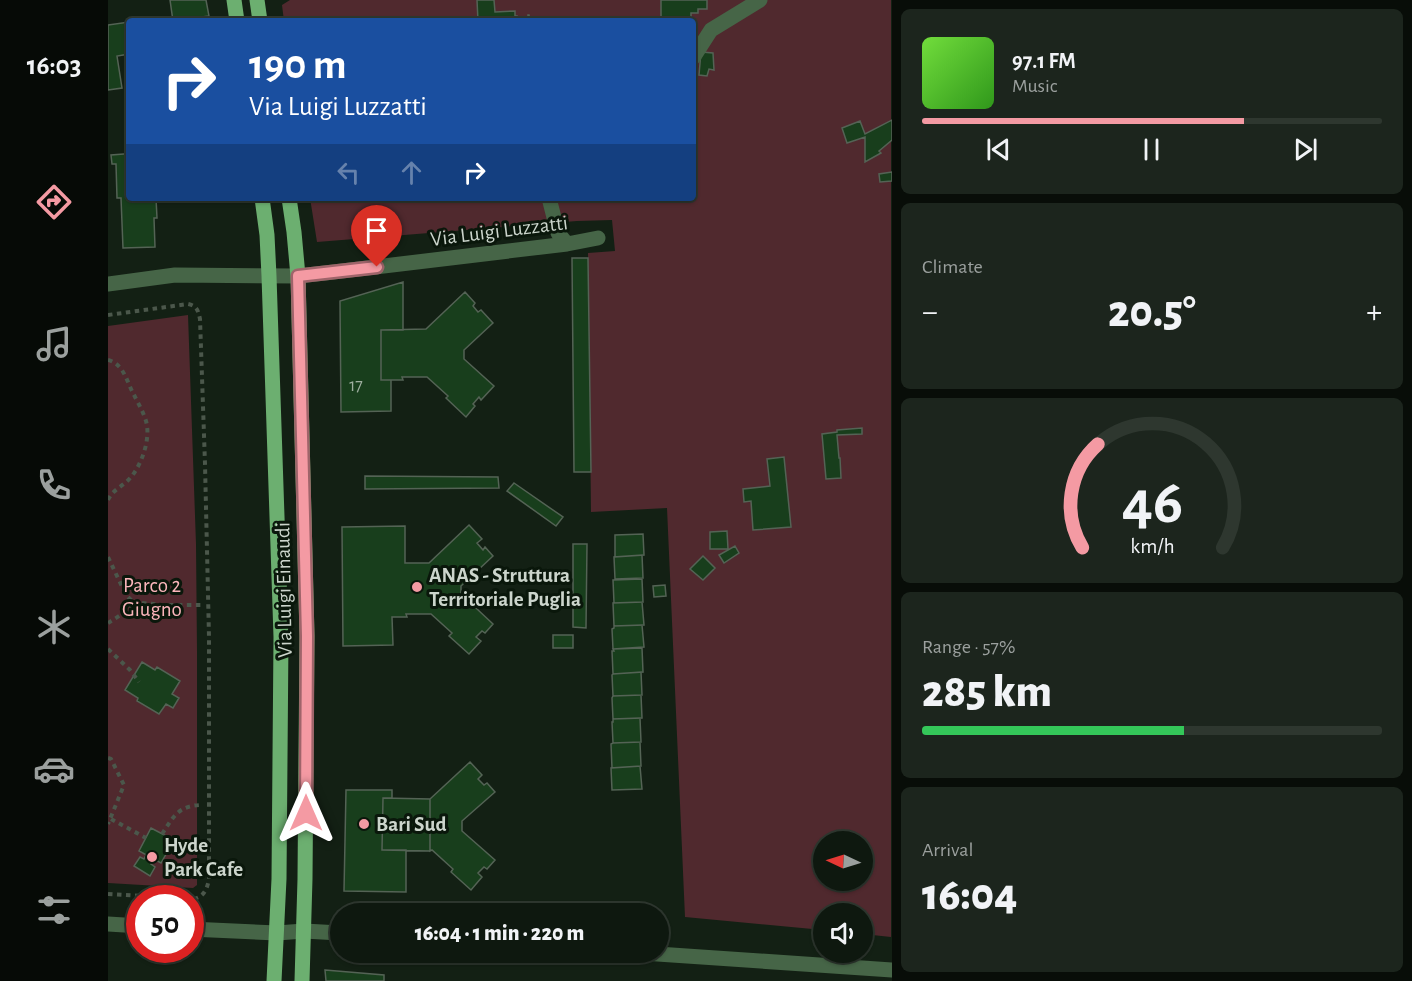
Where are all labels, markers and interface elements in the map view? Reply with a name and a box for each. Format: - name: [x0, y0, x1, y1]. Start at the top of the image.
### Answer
- icon: right: [150, 42, 228, 120]
- text: 190 m: [249, 44, 347, 86]
- text: 97.1 FM: [1012, 50, 1076, 72]
- text: 16:03: [27, 52, 81, 79]
- text: Music: [1012, 76, 1058, 96]
- text: Via Luigi Luzzatti: [249, 93, 427, 120]
- icon: previous: [982, 133, 1015, 166]
- icon: pause: [1135, 133, 1168, 166]
- icon: next: [1289, 133, 1322, 166]
- icon: left: [332, 156, 365, 189]
- icon: ahead: [395, 156, 428, 189]
- icon: right: [458, 156, 491, 189]
- icon: directions: [33, 181, 75, 223]
- pin: [351, 205, 402, 267]
- street label: Via Luigi Luzzatti: [429, 212, 569, 250]
- icon: arrive: [360, 214, 393, 247]
- text: Climate: [922, 257, 983, 277]
- text: 20.5°: [1108, 290, 1196, 335]
- text: −: [922, 296, 938, 329]
- text: +: [1366, 296, 1382, 329]
- icon: music: [33, 323, 75, 365]
- house number: 17: [349, 377, 363, 395]
- icon: phone: [33, 464, 75, 506]
- text: 46: [1121, 472, 1183, 534]
- street label: Via Luigi Einaudi: [272, 522, 296, 658]
- text: km/h: [1130, 536, 1174, 557]
- place label: ANAS - Struttura Territoriale Puglia: [429, 565, 581, 610]
- park label: Parco 2 Giugno: [122, 575, 182, 620]
- marker: ANAS - Struttura Territoriale Puglia: [410, 580, 424, 594]
- icon: climate: [33, 606, 75, 648]
- text: Range · 57%: [922, 637, 1015, 657]
- text: 285 km: [922, 670, 1052, 715]
- icon: car: [33, 748, 75, 790]
- position arrow: [274, 781, 338, 845]
- place label: Bari Sud: [376, 814, 447, 835]
- marker: Bari Sud: [357, 817, 371, 831]
- north arrow: [813, 831, 873, 891]
- map controls: [813, 831, 873, 963]
- place label: Hyde Park Cafe: [164, 835, 243, 880]
- text: Arrival: [922, 840, 973, 860]
- marker: Hyde Park Cafe: [145, 850, 159, 864]
- text: 16:04: [922, 873, 1017, 918]
- speed limit sign: 50: [126, 885, 204, 963]
- icon: filters: [33, 889, 75, 931]
- button: sound: [813, 903, 873, 963]
- text: 16:04 · 1 min · 220 m: [415, 922, 584, 944]

